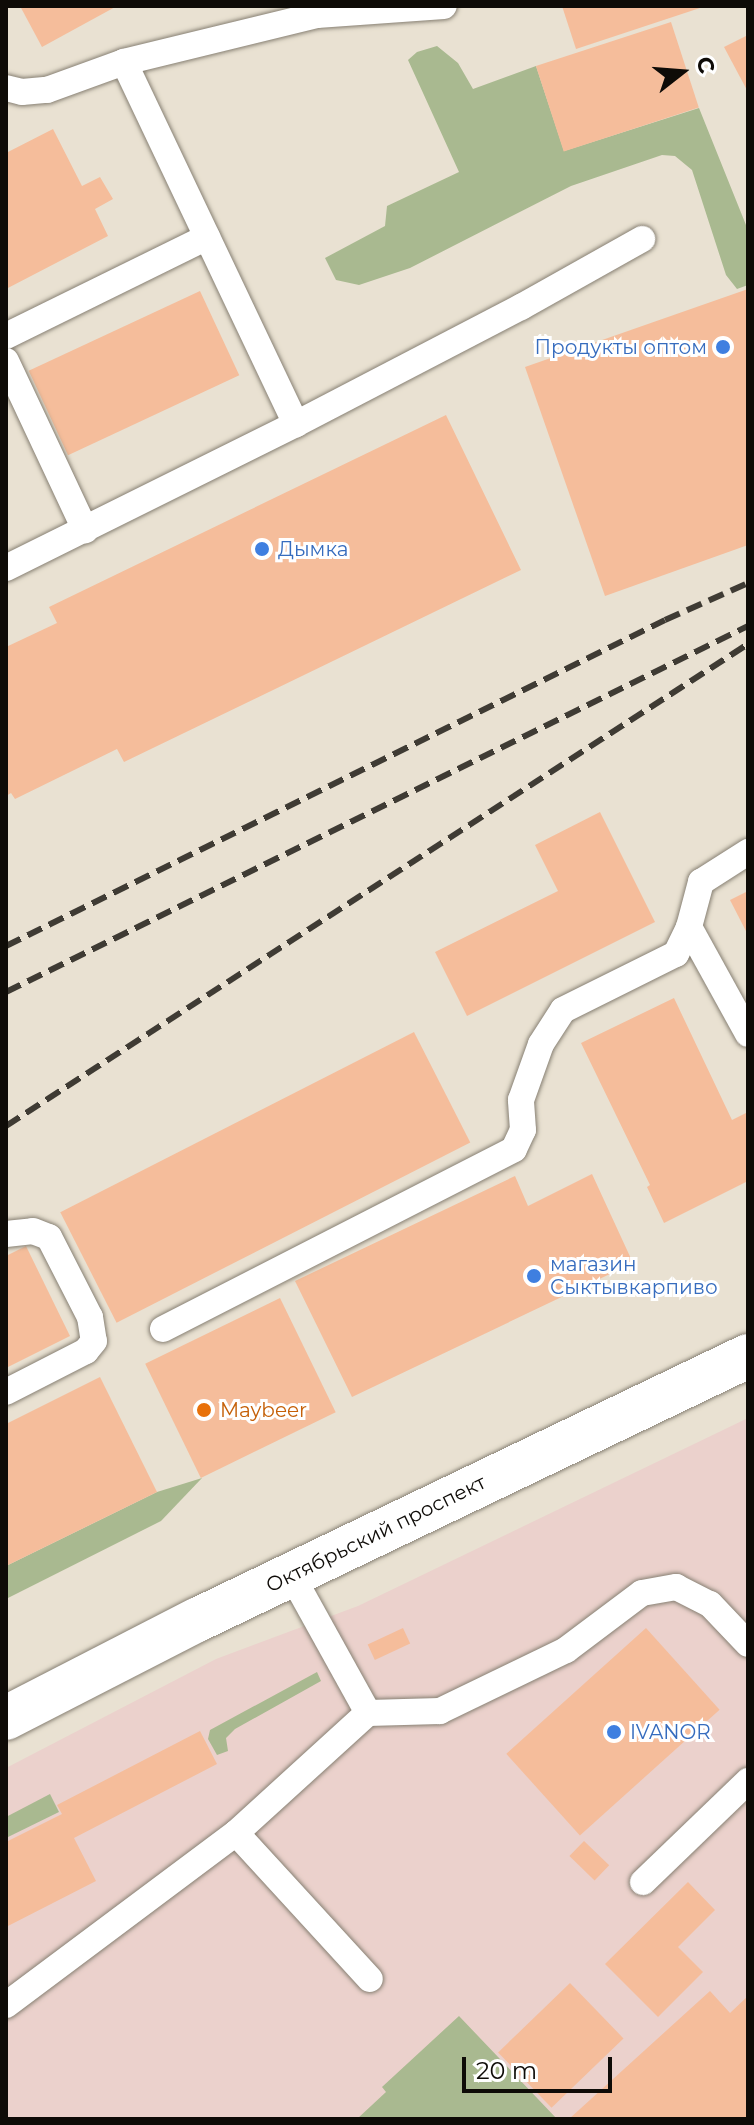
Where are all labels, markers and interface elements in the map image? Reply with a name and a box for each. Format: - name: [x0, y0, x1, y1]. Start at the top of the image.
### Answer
- north arrow: [642, 32, 722, 112]
- text: С: [690, 53, 721, 76]
- place label: Продукты оптом: [534, 335, 707, 359]
- marker: Продукты оптом: [714, 338, 732, 356]
- place label: Дымка: [278, 537, 348, 561]
- marker: Дымка: [253, 540, 271, 558]
- place label: магазин Сыктывкарпиво: [550, 1252, 718, 1299]
- marker: магазин Сыктывкарпиво: [525, 1267, 543, 1285]
- place label: Maybeer: [220, 1398, 307, 1422]
- marker: Maybeer: [195, 1401, 213, 1419]
- street label: Октябрьский проспект: [262, 1470, 490, 1598]
- place label: IVANOR: [630, 1720, 711, 1744]
- marker: IVANOR: [605, 1723, 623, 1741]
- scale bar: [466, 2041, 616, 2091]
- text: 20 m: [476, 2056, 537, 2085]

